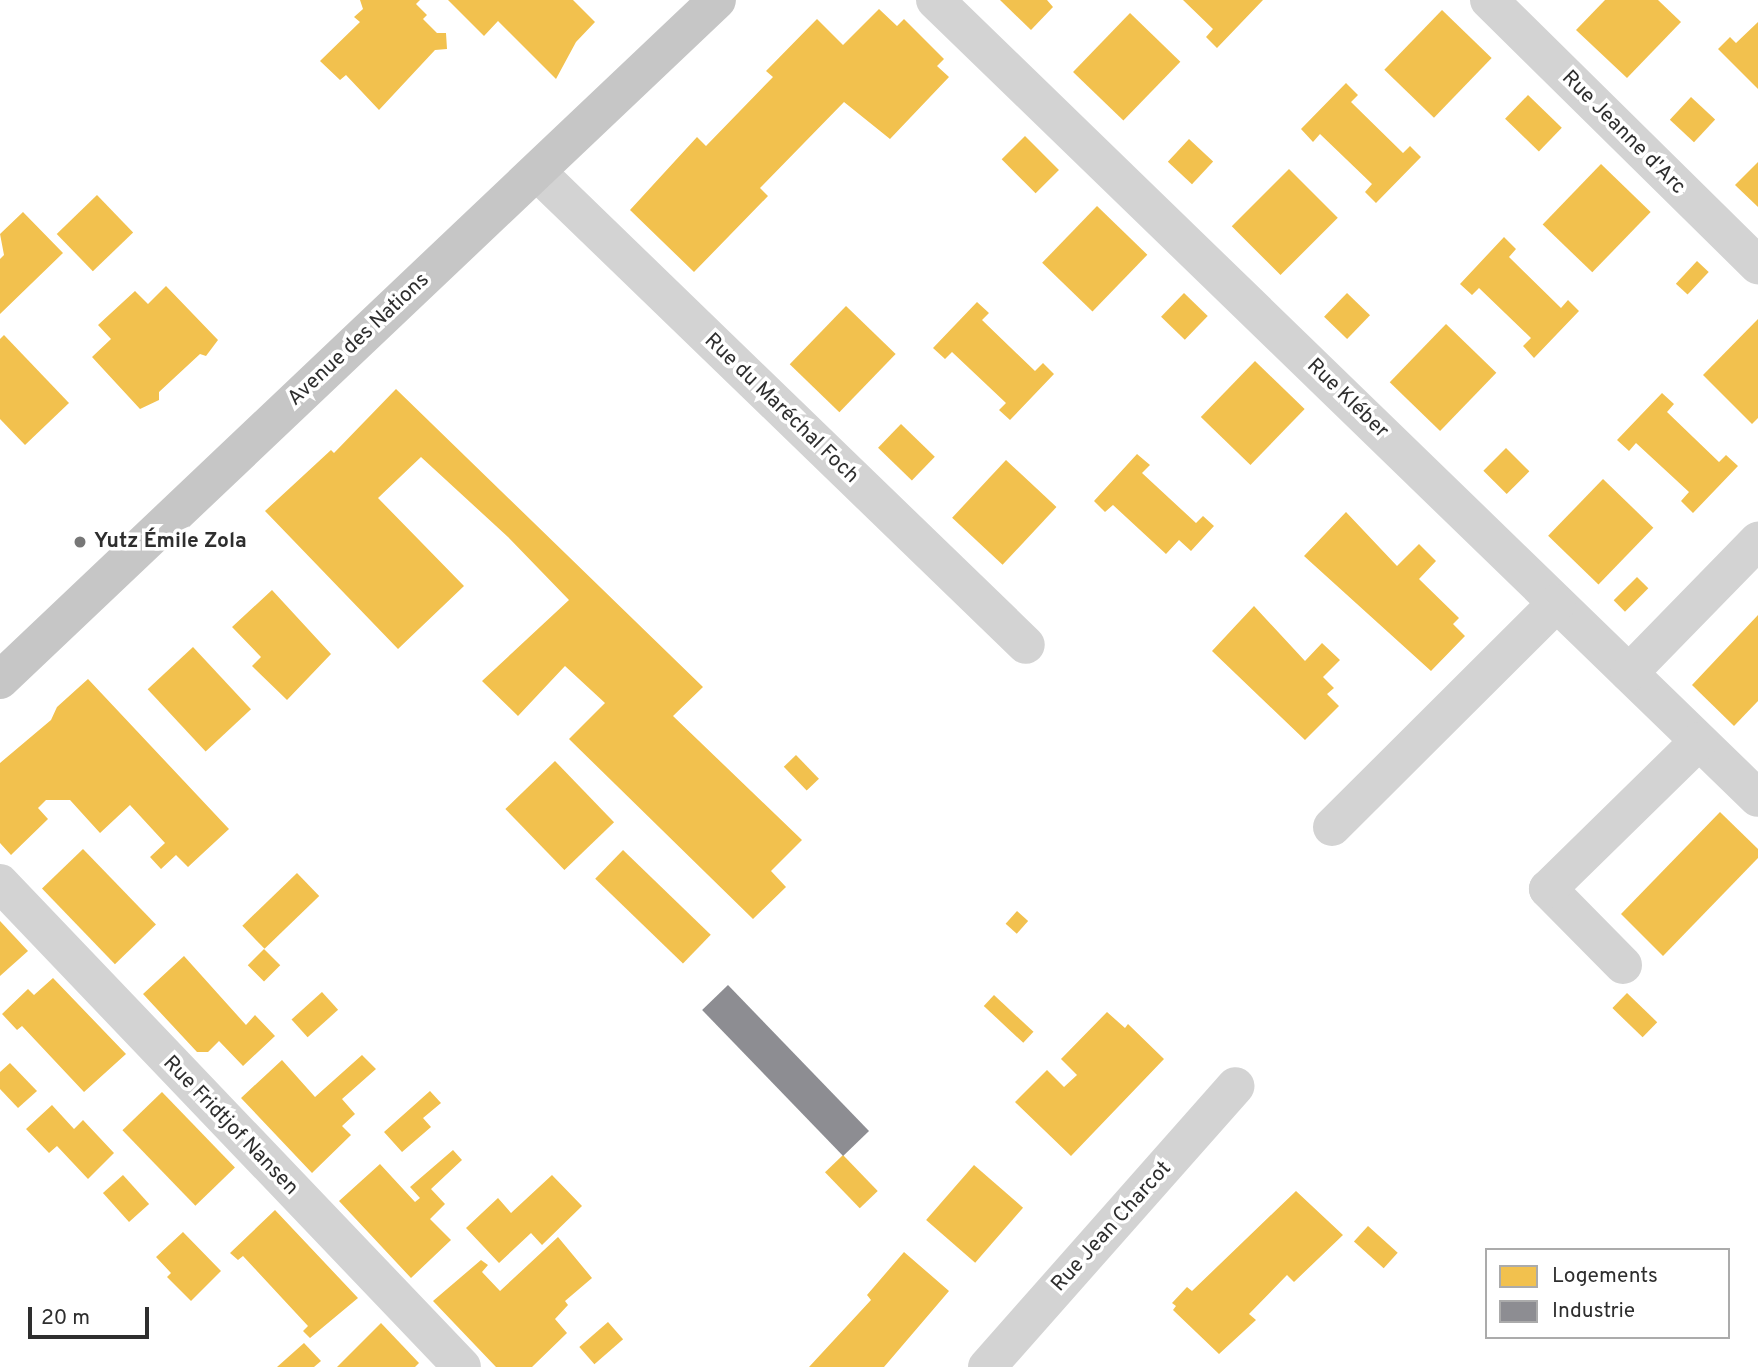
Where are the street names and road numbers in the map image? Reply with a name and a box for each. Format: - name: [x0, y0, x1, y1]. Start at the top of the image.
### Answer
- street label: Rue Jeanne d'Arc: [1556, 66, 1690, 200]
- street label: Avenue des Nations: [283, 268, 435, 412]
- street label: Rue du Maréchal Foch: [698, 329, 864, 489]
- street label: Rue Kléber: [1301, 354, 1393, 444]
- street label: Rue Fridtjof Nansen: [157, 1051, 303, 1201]
- street label: Rue Jean Charcot: [1047, 1157, 1177, 1297]

